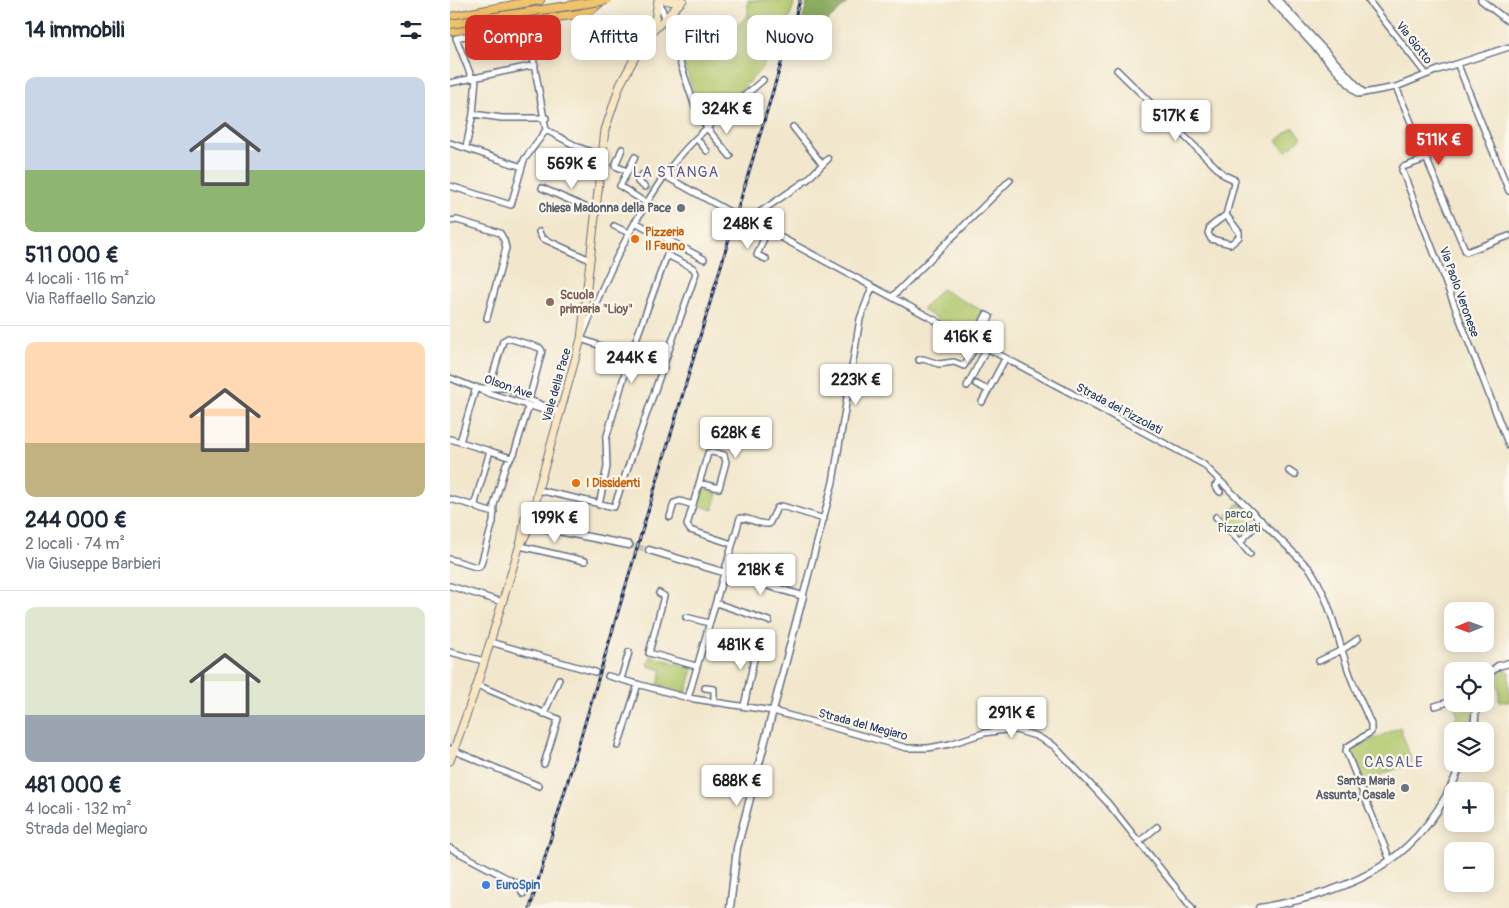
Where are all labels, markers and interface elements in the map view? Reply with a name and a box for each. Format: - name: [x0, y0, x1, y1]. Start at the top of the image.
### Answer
- chip: Compra: [465, 15, 561, 60]
- chip: Affitta: [571, 15, 656, 60]
- chip: Filtri: [666, 15, 737, 60]
- chip: Nuovo: [747, 15, 832, 60]
- icon: filters: [397, 16, 425, 44]
- text: 14 immobili: [25, 17, 125, 44]
- street label: Via Giotto: [1393, 19, 1436, 68]
- pin: 324K €: [686, 92, 768, 135]
- text: 324K €: [702, 99, 752, 119]
- pin: 517K €: [1135, 100, 1217, 142]
- text: 517K €: [1152, 106, 1200, 126]
- icon: home: [180, 109, 270, 199]
- pin: 511K €: [1398, 124, 1480, 166]
- text: 511K €: [1417, 130, 1461, 150]
- pin: 569K €: [531, 148, 613, 190]
- text: 569K €: [547, 154, 597, 174]
- district label: LA STANGA: [633, 163, 719, 182]
- place label: Chiesa Madonna della Pace: [539, 201, 672, 216]
- marker: Chiesa Madonna della Pace: [675, 202, 687, 214]
- pin: 248K €: [707, 208, 789, 250]
- text: 248K €: [723, 214, 773, 234]
- place label: Pizzeria Il Fauno: [645, 225, 686, 254]
- marker: Pizzeria Il Fauno: [629, 233, 641, 245]
- text: 511 000 €: [25, 242, 119, 269]
- street label: Via Paolo Veronese: [1436, 245, 1482, 339]
- text: 4 locali · 116 m²: [25, 269, 129, 289]
- place label: Scuola primaria "Lioy": [560, 288, 633, 317]
- text: Via Raffaello Sanzio: [25, 289, 156, 309]
- marker: Scuola primaria "Lioy": [544, 296, 556, 308]
- pin: 416K €: [927, 320, 1009, 363]
- text: 416K €: [944, 327, 992, 347]
- pin: 244K €: [591, 342, 673, 384]
- street label: Viale della Pace: [539, 346, 575, 424]
- text: 244K €: [606, 348, 658, 368]
- pin: 223K €: [815, 364, 897, 406]
- text: 223K €: [831, 370, 881, 390]
- street label: Olson Ave: [482, 372, 534, 402]
- icon: home: [180, 375, 270, 465]
- street label: Strada dei Pizzolati: [1073, 380, 1165, 438]
- pin: 628K €: [695, 416, 777, 459]
- text: 628K €: [711, 423, 761, 443]
- place label: I Dissidenti: [586, 476, 640, 491]
- marker: I Dissidenti: [570, 477, 582, 489]
- pin: 199K €: [514, 502, 596, 544]
- text: 244 000 €: [25, 507, 127, 534]
- park label: parco Pizzolati: [1218, 507, 1260, 536]
- text: 199K €: [532, 508, 578, 528]
- text: 2 locali · 74 m²: [25, 534, 125, 554]
- text: Via Giuseppe Barbieri: [25, 554, 161, 574]
- pin: 218K €: [720, 554, 802, 596]
- text: 218K €: [738, 560, 784, 580]
- north arrow: [1444, 602, 1494, 652]
- map controls: [1444, 602, 1494, 892]
- pin: 481K €: [700, 628, 782, 671]
- text: 481K €: [717, 635, 765, 655]
- icon: home: [180, 640, 270, 730]
- button: locate: [1444, 662, 1494, 712]
- pin: 291K €: [971, 696, 1053, 739]
- text: 291K €: [988, 703, 1036, 723]
- street label: Strada del Megiaro: [817, 706, 910, 744]
- button: layers: [1444, 722, 1494, 772]
- district label: CASALE: [1364, 753, 1424, 772]
- pin: 688K €: [696, 764, 778, 807]
- text: 688K €: [712, 771, 762, 791]
- text: 481 000 €: [25, 772, 122, 799]
- place label: Santa Maria Assunta, Casale: [1315, 774, 1396, 803]
- marker: Santa Maria Assunta, Casale: [1399, 782, 1411, 794]
- button: +: [1444, 782, 1494, 832]
- text: 4 locali · 132 m²: [25, 799, 132, 819]
- text: Strada del Megiaro: [25, 819, 148, 839]
- button: −: [1444, 842, 1494, 892]
- place label: EuroSpin: [496, 878, 540, 893]
- marker: EuroSpin: [480, 879, 492, 891]

